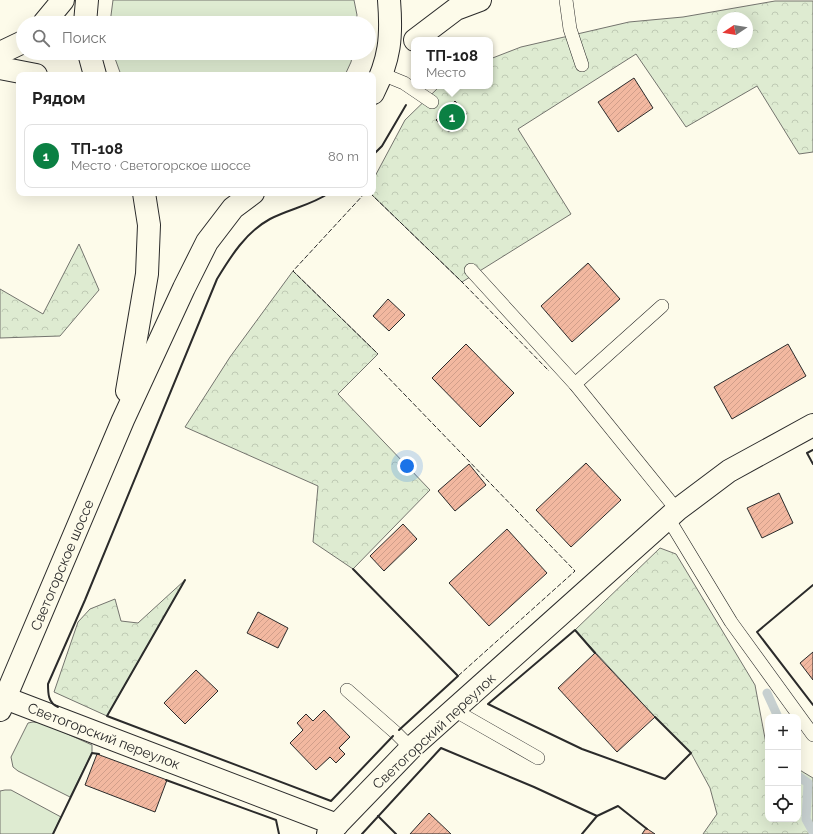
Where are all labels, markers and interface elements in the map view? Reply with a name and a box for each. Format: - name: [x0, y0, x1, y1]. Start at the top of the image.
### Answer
- north arrow: [717, 12, 753, 48]
- search box: [16, 16, 376, 60]
- icon: search: [30, 27, 52, 49]
- text: Поиск: [62, 29, 107, 47]
- popup: [411, 37, 493, 89]
- text: ТП-108: [426, 47, 478, 65]
- text: Место: [426, 65, 466, 80]
- text: Рядом: [32, 88, 85, 108]
- pin: 1: [439, 102, 465, 132]
- text: ТП-108: [71, 140, 123, 158]
- text: 1: [43, 149, 49, 164]
- text: 80 m: [328, 149, 359, 164]
- text: Место · Светогорское шоссе: [71, 158, 251, 173]
- your location: [397, 456, 417, 476]
- street label: Светогорское шоссе: [27, 497, 97, 633]
- street label: Светогорский переулок: [369, 670, 499, 792]
- street label: Светогорский переулок: [25, 699, 183, 773]
- map controls: [765, 714, 801, 822]
- button: +: [765, 714, 801, 750]
- button: −: [765, 750, 801, 786]
- button: locate: [765, 786, 801, 822]

